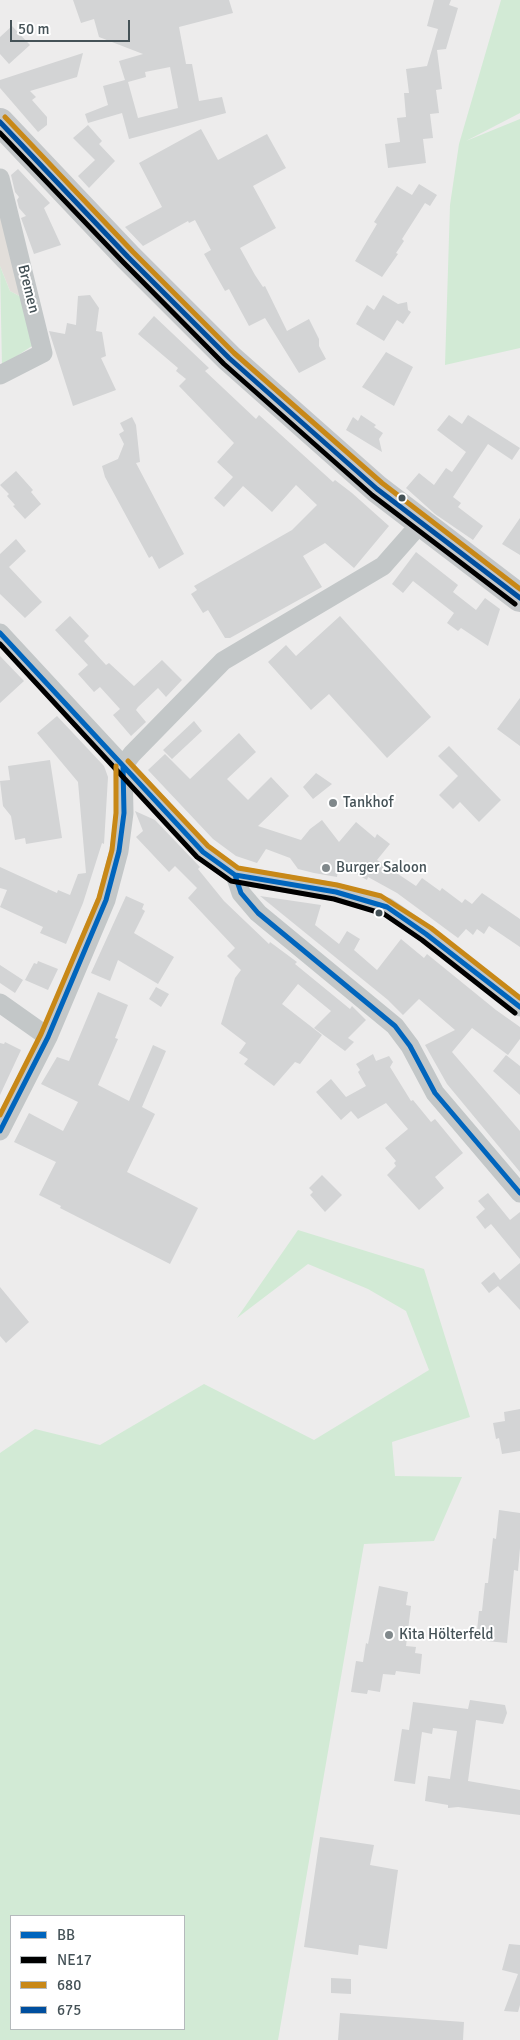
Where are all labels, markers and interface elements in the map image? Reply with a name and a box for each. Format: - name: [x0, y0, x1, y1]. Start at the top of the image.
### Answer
- scale bar: [12, 10, 132, 42]
- text: 50 m: [18, 20, 49, 38]
- street label: Bremen: [13, 263, 43, 315]
- unlabelled marker: [397, 493, 407, 503]
- place label: Tankhof: [343, 794, 393, 812]
- marker: Tankhof: [327, 797, 339, 809]
- place label: Burger Saloon: [336, 859, 427, 877]
- marker: Burger Saloon: [320, 862, 332, 874]
- unlabelled marker: [374, 908, 384, 918]
- place label: Kita Hölterfeld: [399, 1626, 493, 1644]
- marker: Kita Hölterfeld: [383, 1629, 395, 1641]
- legend: [10, 1915, 185, 2030]
- text: BB: [57, 1926, 75, 1944]
- text: NE17: [57, 1951, 92, 1969]
- text: 680: [57, 1976, 81, 1994]
- text: 675: [57, 2001, 81, 2019]

